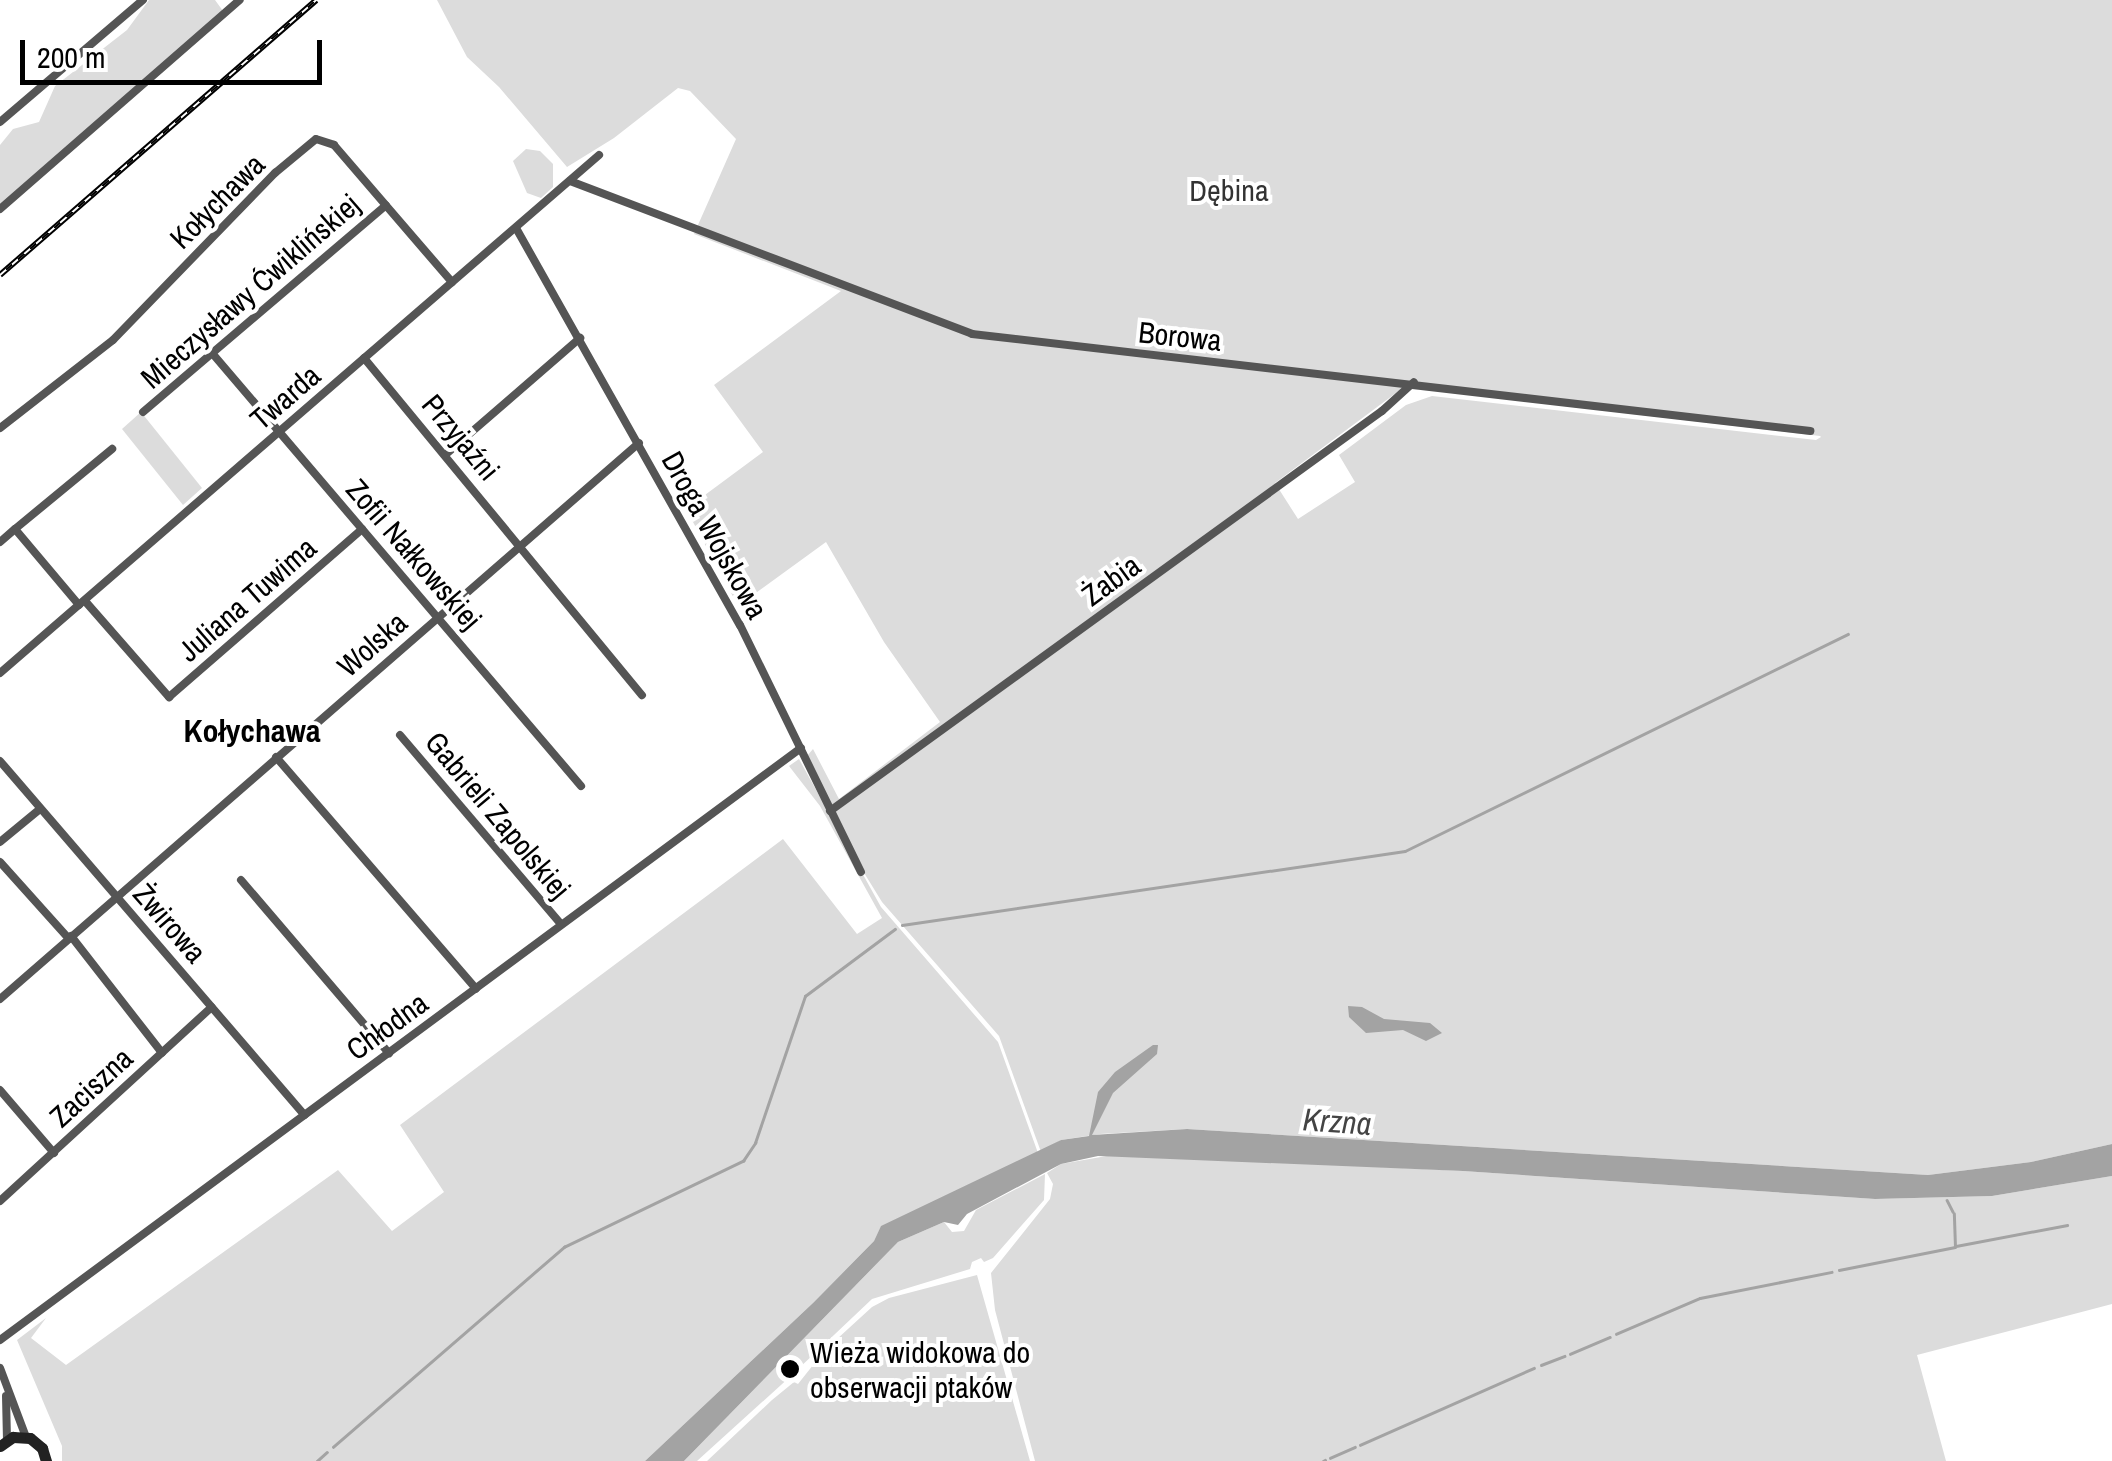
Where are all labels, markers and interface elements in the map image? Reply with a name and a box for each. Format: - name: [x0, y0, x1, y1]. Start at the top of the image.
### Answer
- scale bar: [25, 20, 328, 82]
- text: 200 m: [37, 37, 105, 77]
- street label: Kołychawa: [162, 146, 272, 256]
- park label: Dębina: [1189, 172, 1269, 208]
- street label: Mieczysławy Ćwiklińskiej: [133, 186, 367, 396]
- street label: Borowa: [1137, 314, 1223, 358]
- street label: Twarda: [243, 357, 327, 437]
- street label: Przyjaźni: [415, 387, 507, 487]
- street label: Droga Wojskowa: [654, 445, 776, 625]
- street label: Zofii Nałkowskiej: [339, 472, 489, 636]
- street label: Juliana Tuwima: [170, 529, 324, 669]
- street label: Żabia: [1075, 547, 1147, 613]
- street label: Wolska: [330, 604, 414, 684]
- district label: Kołychawa: [183, 712, 321, 750]
- street label: Gabrieli Zapolskiej: [418, 724, 578, 906]
- street label: Żwirowa: [126, 876, 214, 970]
- street label: Chłodna: [339, 985, 435, 1067]
- street label: Zaciszna: [42, 1040, 140, 1134]
- water label: Krzna: [1301, 1100, 1373, 1144]
- place label: Wieża widokowa do obserwacji ptaków: [810, 1334, 1030, 1404]
- marker: Wieża widokowa do obserwacji ptaków: [779, 1358, 801, 1380]

